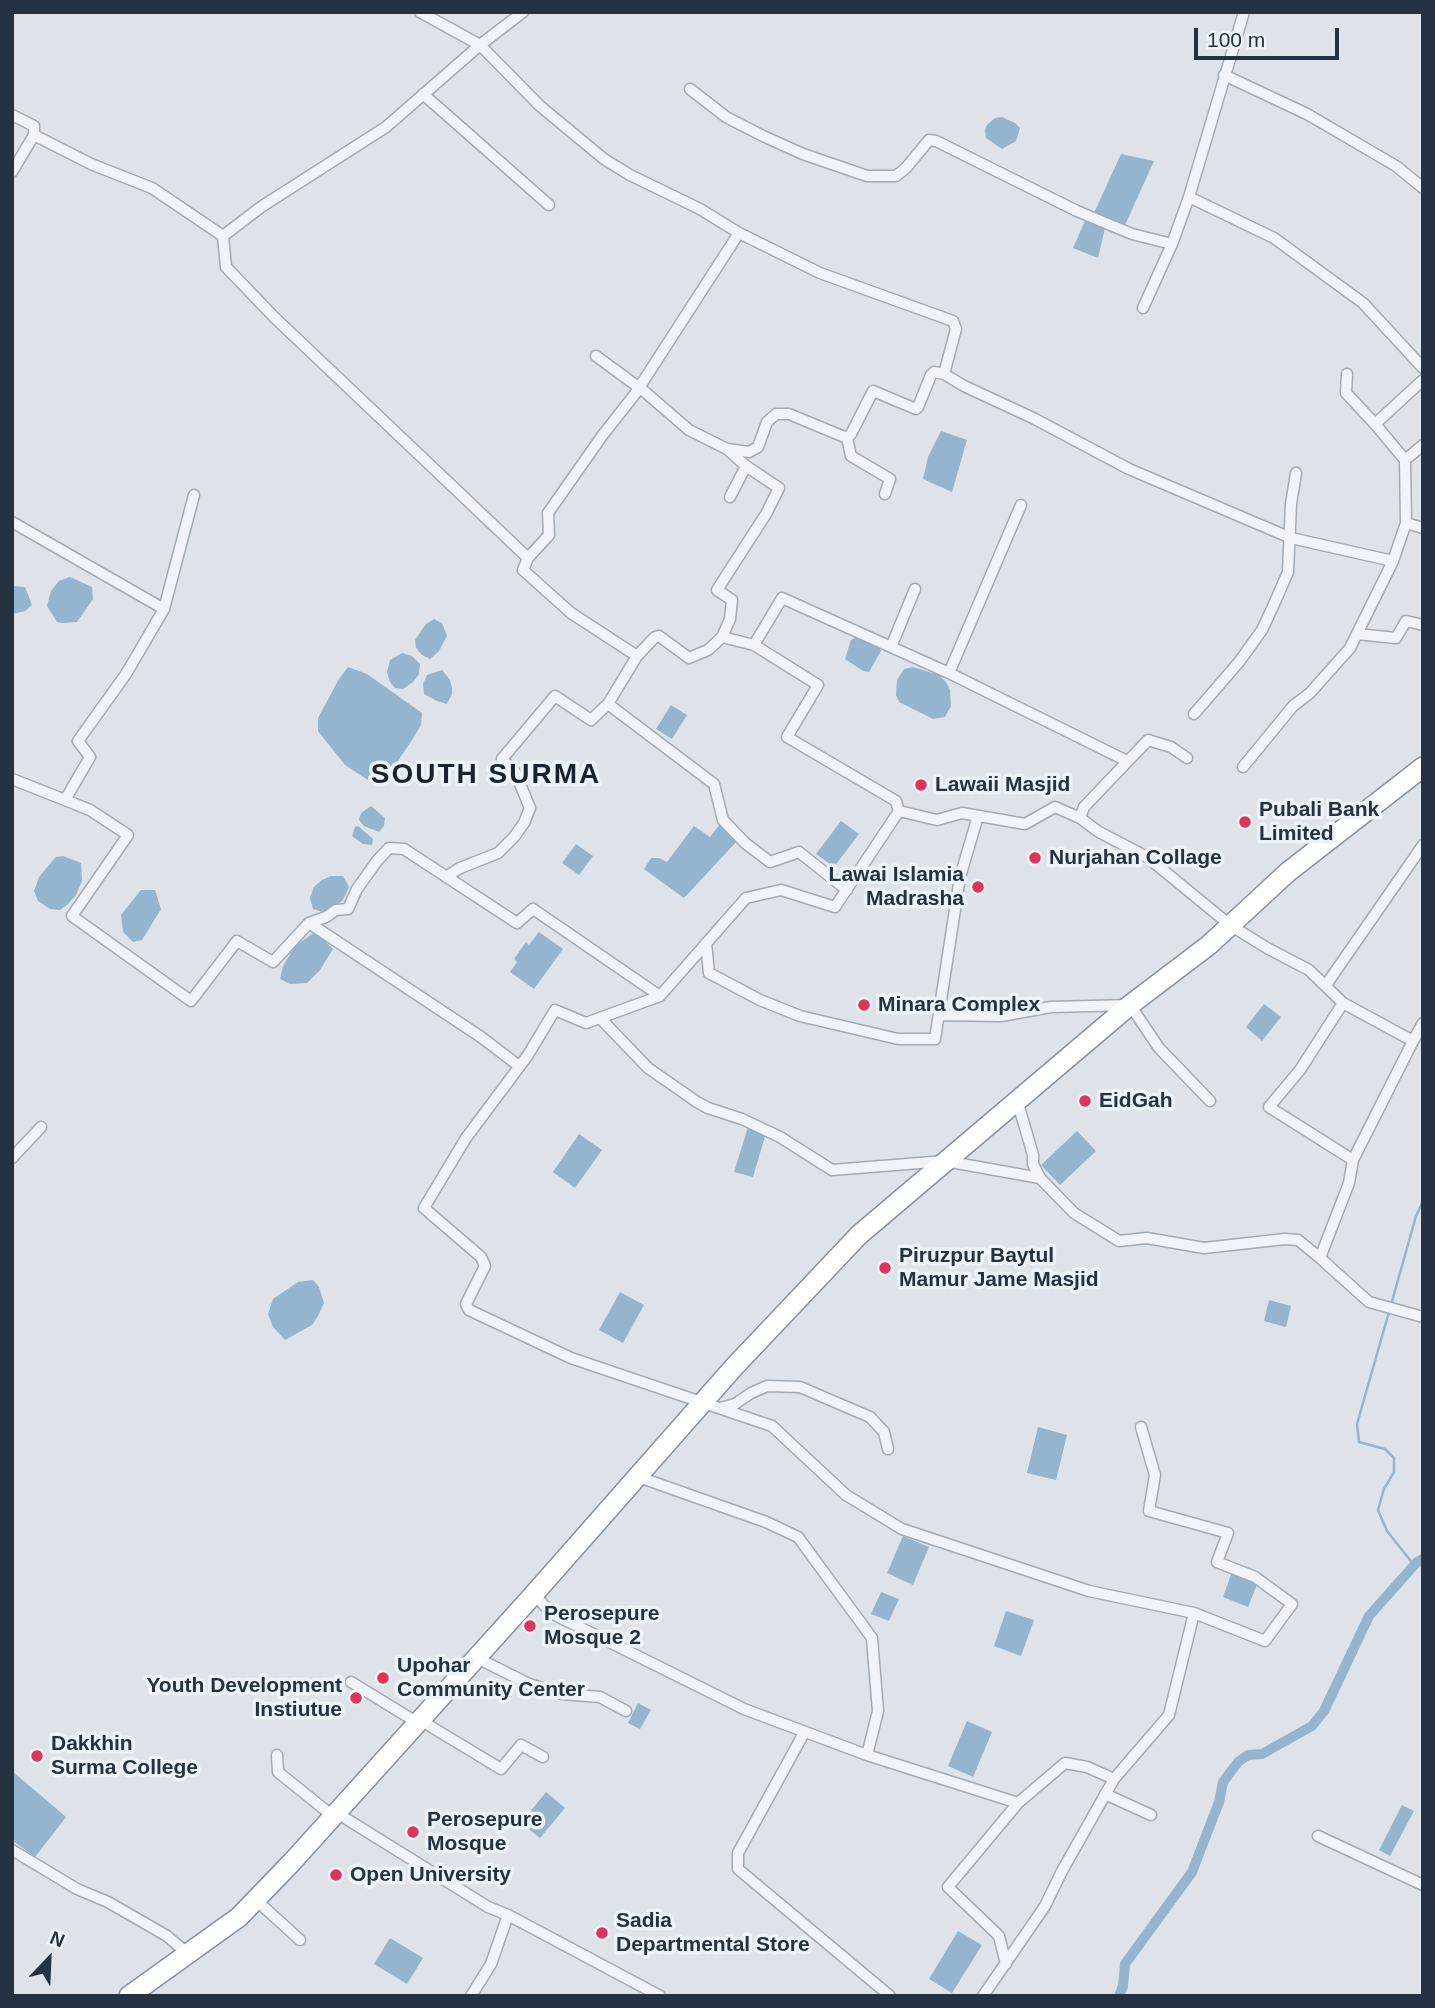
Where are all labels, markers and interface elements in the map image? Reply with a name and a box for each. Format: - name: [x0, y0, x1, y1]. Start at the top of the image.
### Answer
- scale bar: [1197, 14, 1342, 58]
- text: 100 m: [1207, 28, 1265, 51]
- district label: SOUTH SURMA: [372, 758, 600, 792]
- place label: Lawaii Masjid: [935, 772, 1070, 798]
- marker: Lawaii Masjid: [913, 777, 929, 793]
- place label: Pubali Bank Limited: [1259, 797, 1379, 847]
- marker: Pubali Bank Limited: [1237, 814, 1253, 830]
- place label: Nurjahan Collage: [1049, 845, 1222, 871]
- marker: Nurjahan Collage: [1027, 850, 1043, 866]
- place label: Lawai Islamia Madrasha: [829, 862, 964, 912]
- marker: Lawai Islamia Madrasha: [970, 879, 986, 895]
- place label: Minara Complex: [878, 992, 1040, 1018]
- marker: Minara Complex: [856, 997, 872, 1013]
- place label: EidGah: [1099, 1088, 1173, 1114]
- marker: EidGah: [1077, 1093, 1093, 1109]
- place label: Piruzpur Baytul Mamur Jame Masjid: [899, 1243, 1099, 1293]
- marker: Piruzpur Baytul Mamur Jame Masjid: [877, 1260, 893, 1276]
- place label: Perosepure Mosque 2: [544, 1601, 660, 1651]
- marker: Perosepure Mosque 2: [522, 1618, 538, 1634]
- place label: Upohar Community Center: [397, 1653, 585, 1703]
- marker: Upohar Community Center: [375, 1670, 391, 1686]
- place label: Youth Development Instiutue: [146, 1673, 342, 1723]
- marker: Youth Development Instiutue: [348, 1690, 364, 1706]
- place label: Dakkhin Surma College: [51, 1731, 198, 1781]
- marker: Dakkhin Surma College: [29, 1748, 45, 1764]
- place label: Perosepure Mosque: [427, 1807, 543, 1857]
- marker: Perosepure Mosque: [405, 1824, 421, 1840]
- place label: Open University: [350, 1862, 511, 1888]
- marker: Open University: [328, 1867, 344, 1883]
- place label: Sadia Departmental Store: [616, 1908, 810, 1958]
- north arrow: [14, 1924, 84, 1994]
- marker: Sadia Departmental Store: [594, 1925, 610, 1941]
- text: N: [47, 1927, 68, 1952]

